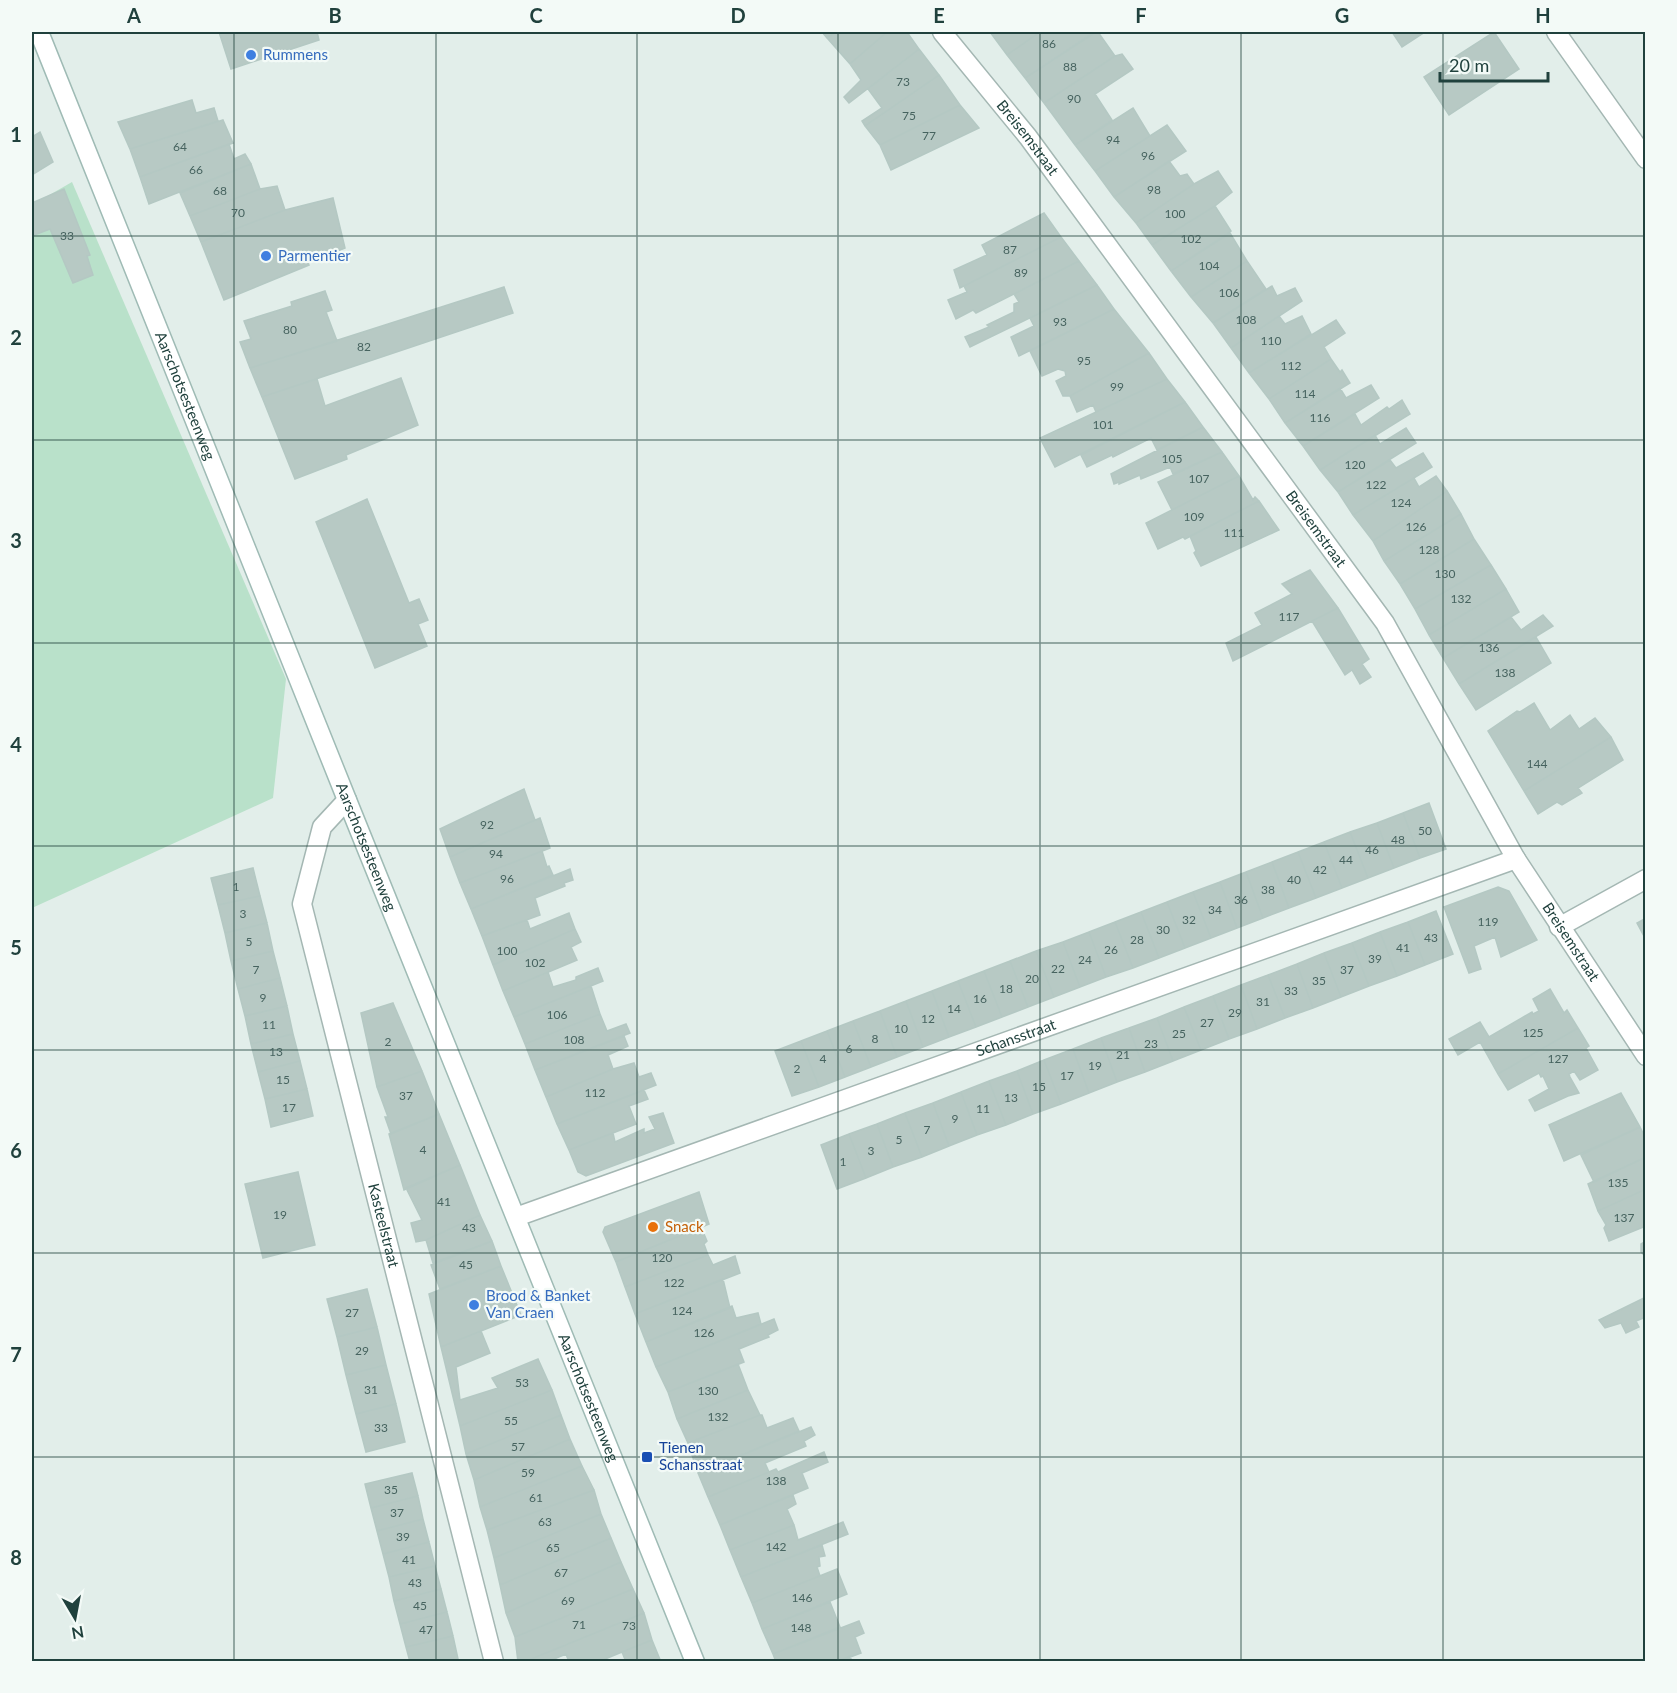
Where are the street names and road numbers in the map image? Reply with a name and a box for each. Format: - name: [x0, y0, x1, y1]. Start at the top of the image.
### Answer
- street label: Breisemstraat: [993, 96, 1063, 179]
- street label: Aarschotsesteenweg: [152, 329, 220, 462]
- street label: Breisemstraat: [1283, 487, 1351, 571]
- street label: Aarschotsesteenweg: [333, 780, 401, 913]
- street label: Breisemstraat: [1539, 899, 1604, 985]
- street label: Schansstraat: [973, 1014, 1058, 1060]
- street label: Kasteelstraat: [365, 1181, 404, 1270]
- street label: Aarschotsesteenweg: [555, 1331, 623, 1464]

